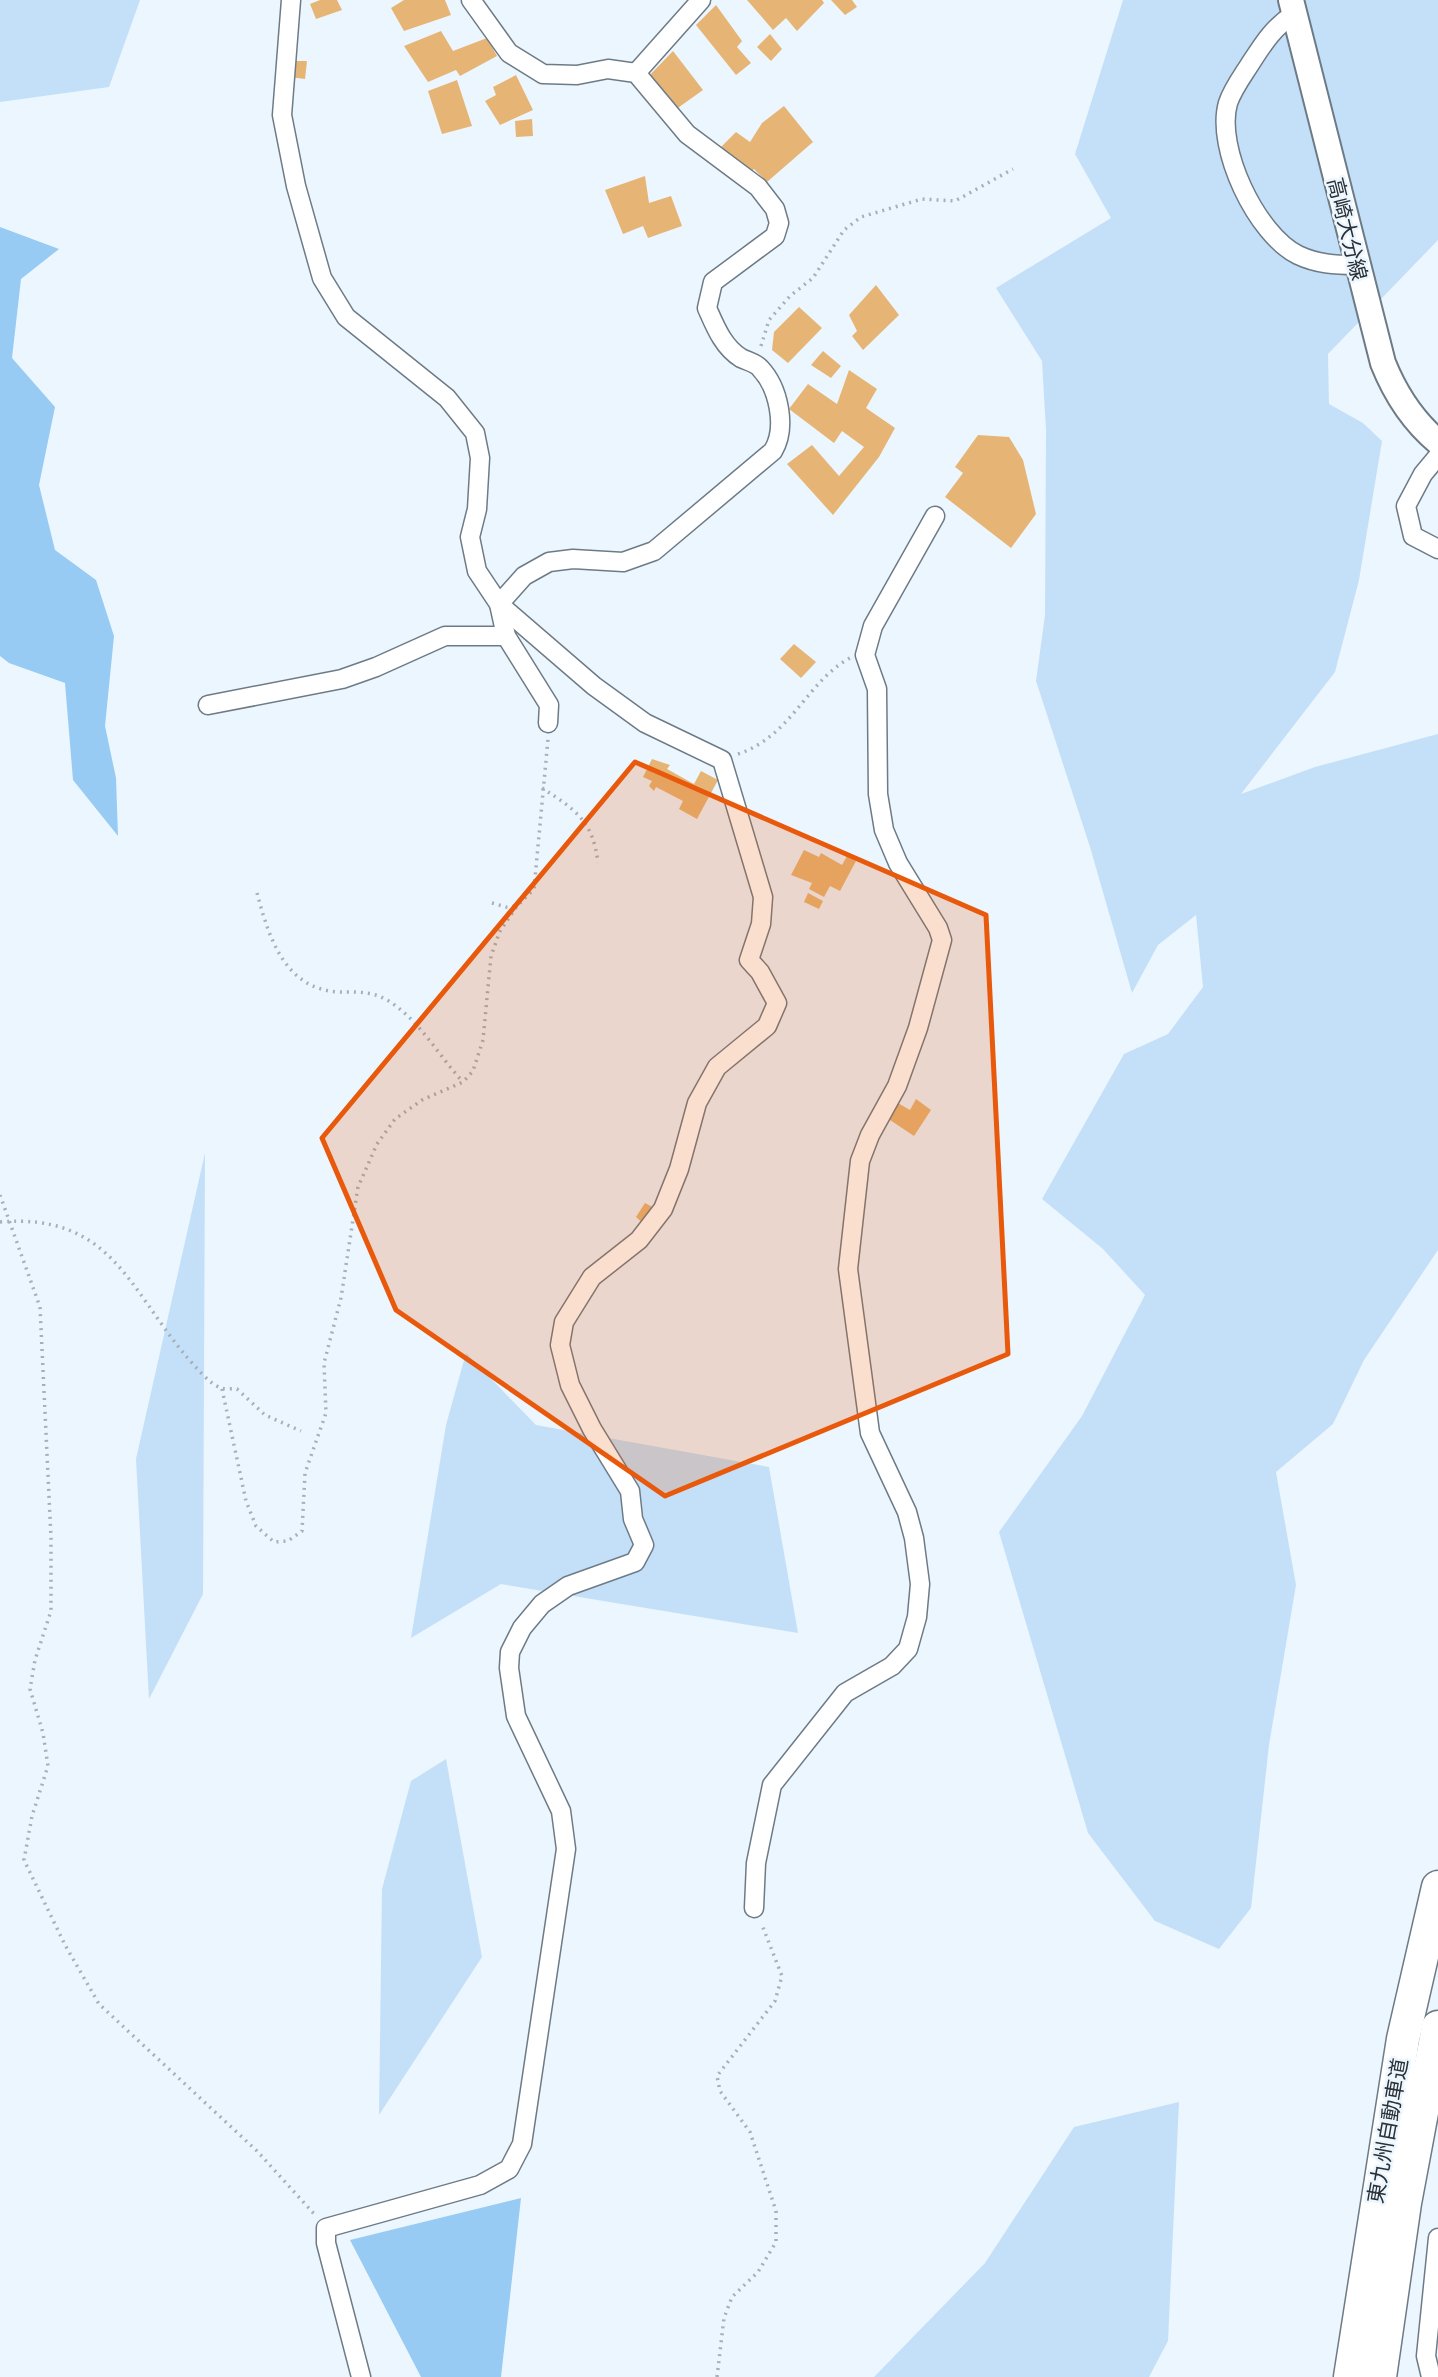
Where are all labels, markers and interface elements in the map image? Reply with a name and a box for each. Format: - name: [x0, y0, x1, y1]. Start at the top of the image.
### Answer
- street label: 高崎大分線: [1322, 175, 1373, 283]
- street label: 東九州自動車道: [1361, 2056, 1414, 2206]

